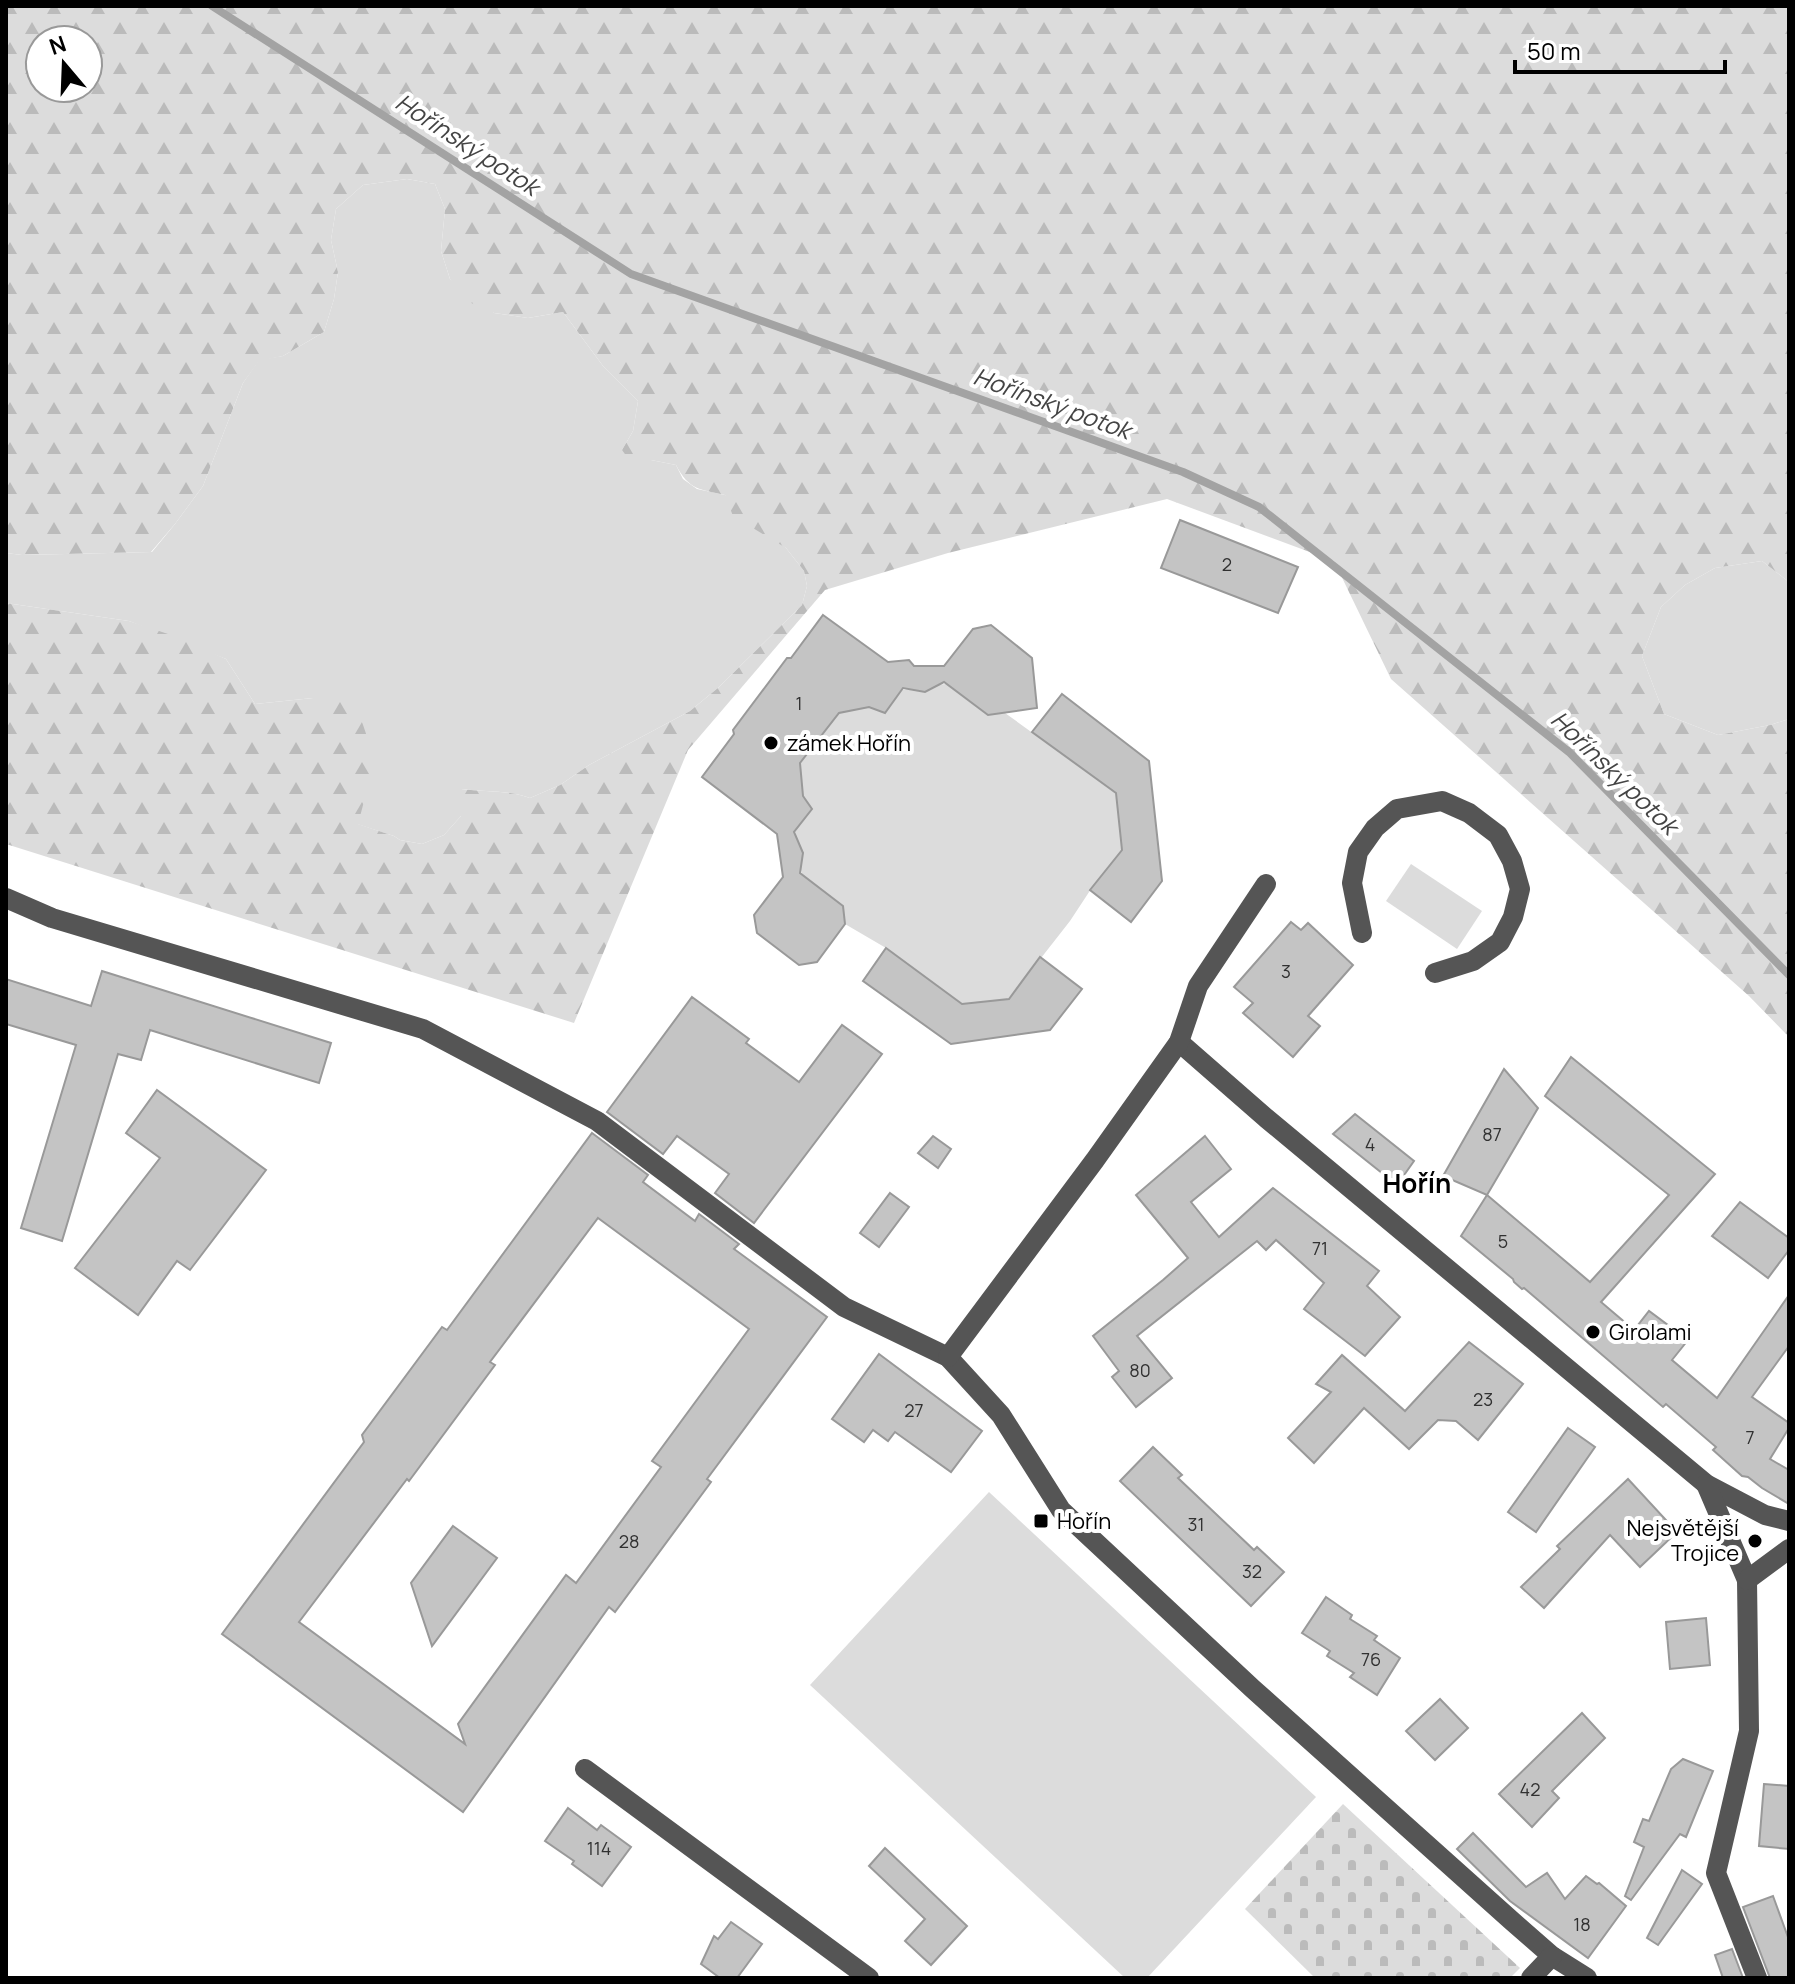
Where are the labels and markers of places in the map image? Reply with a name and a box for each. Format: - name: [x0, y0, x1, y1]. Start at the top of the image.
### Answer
- place label: zámek Hořín: [787, 728, 911, 758]
- marker: zámek Hořín: [762, 734, 780, 752]
- place label: Girolami: [1609, 1317, 1692, 1347]
- marker: Girolami: [1584, 1323, 1602, 1341]
- place label: Hořín: [1057, 1506, 1111, 1536]
- marker: Hořín: [1032, 1512, 1050, 1530]
- place label: Nejsvětější Trojice: [1627, 1513, 1739, 1568]
- marker: Nejsvětější Trojice: [1746, 1532, 1764, 1550]

